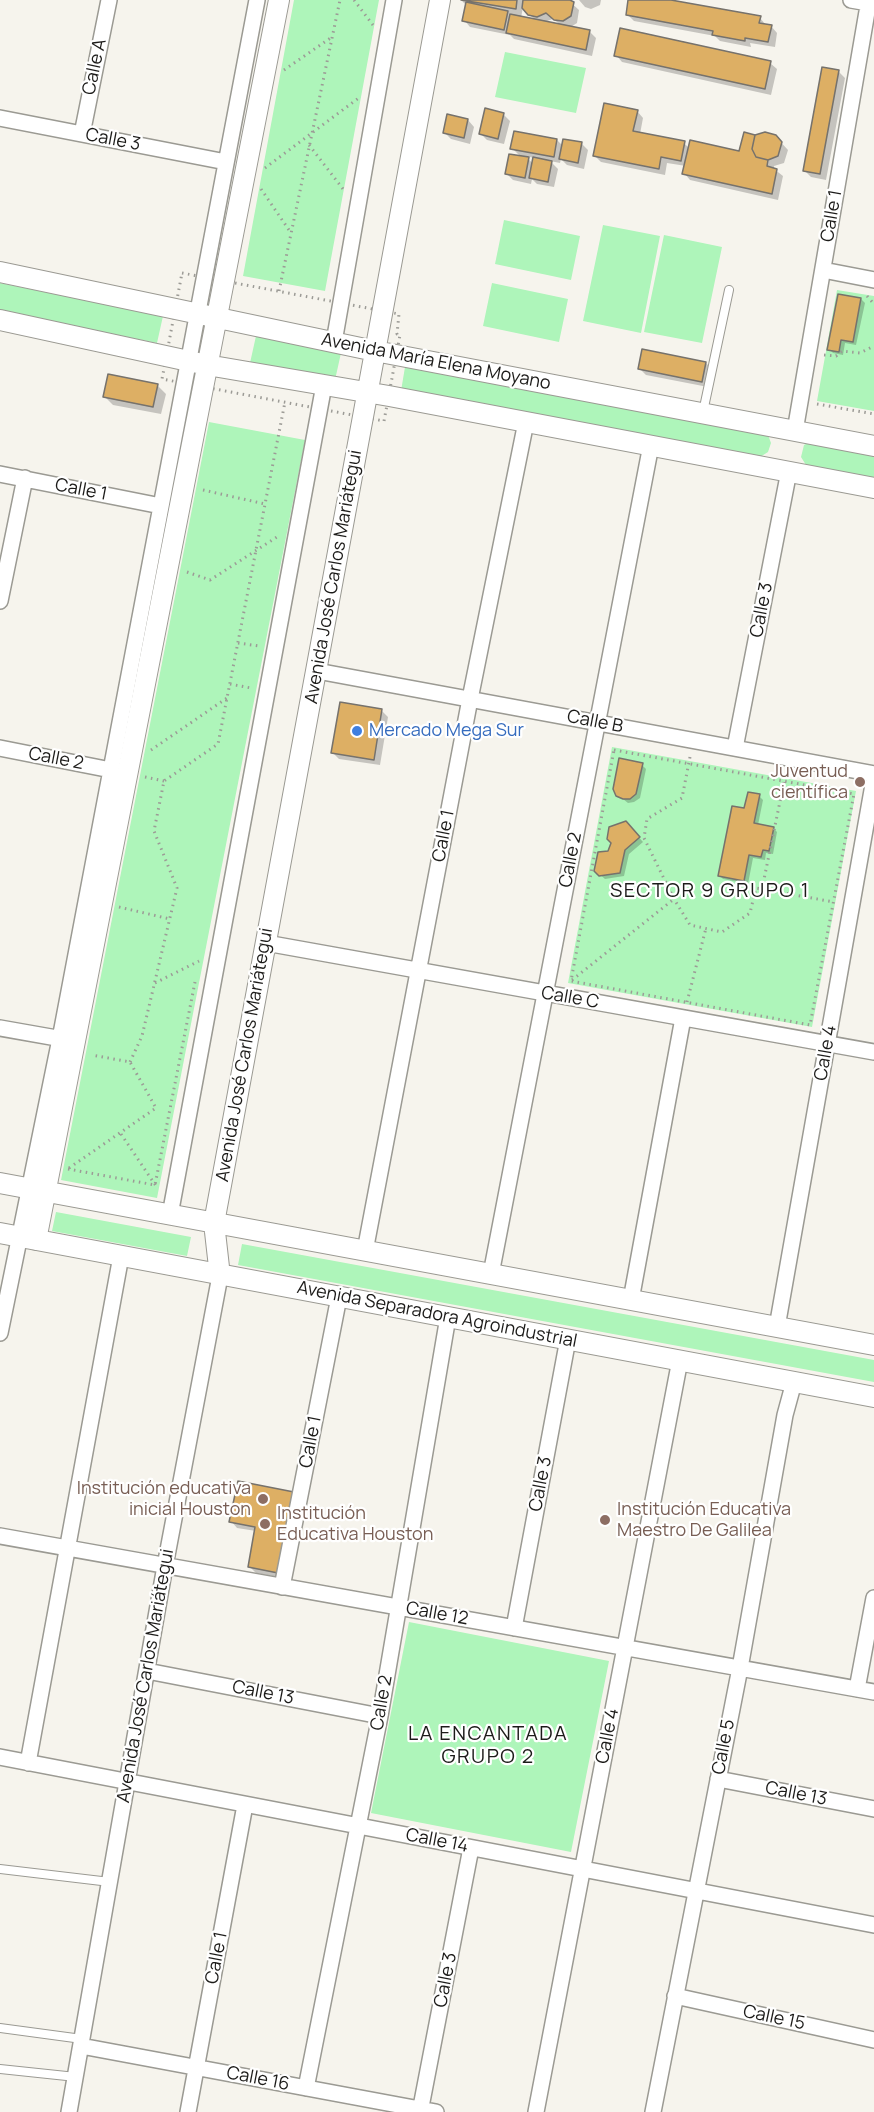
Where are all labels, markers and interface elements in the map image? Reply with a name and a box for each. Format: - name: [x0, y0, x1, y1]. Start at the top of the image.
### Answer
- street label: Calle A: [79, 37, 111, 97]
- street label: Calle 3: [84, 124, 142, 156]
- street label: Calle 1: [817, 188, 847, 244]
- street label: Avenida María Elena Moyano: [320, 329, 552, 395]
- street label: Avenida José Carlos Mariátegui: [301, 448, 367, 706]
- street label: Calle 1: [53, 474, 109, 506]
- street label: Calle 3: [746, 581, 778, 639]
- street label: Calle B: [565, 706, 625, 738]
- place label: Mercado Mega Sur: [369, 720, 524, 742]
- marker: Mercado Mega Sur: [350, 724, 364, 738]
- street label: Calle 2: [27, 743, 85, 775]
- place label: Juventud científica: [771, 761, 848, 804]
- marker: Juventud científica: [853, 775, 867, 789]
- street label: Calle 1: [428, 808, 460, 864]
- street label: Calle 2: [555, 831, 587, 889]
- district label: SECTOR 9 GRUPO 1: [610, 879, 810, 903]
- street label: Avenida José Carlos Mariátegui: [212, 926, 278, 1184]
- street label: Calle C: [539, 982, 601, 1014]
- street label: Calle 4: [811, 1024, 841, 1082]
- street label: Avenida Separadora Agroindustrial: [295, 1277, 579, 1353]
- street label: Calle 1: [295, 1414, 327, 1470]
- street label: Calle 3: [525, 1455, 557, 1513]
- place label: Institución educativa inicial Houston: [77, 1478, 251, 1520]
- marker: Institución educativa inicial Houston: [256, 1492, 270, 1506]
- place label: Institución Educativa Maestro De Galilea: [617, 1499, 791, 1541]
- place label: Institución Educativa Houston: [277, 1503, 433, 1546]
- marker: Institución Educativa Maestro De Galilea: [598, 1513, 612, 1527]
- marker: Institución Educativa Houston: [258, 1517, 272, 1531]
- street label: Avenida José Carlos Mariátegui: [113, 1547, 179, 1805]
- street label: Calle 12: [404, 1598, 470, 1630]
- street label: Calle 2: [367, 1674, 397, 1732]
- street label: Calle 13: [230, 1676, 296, 1710]
- street label: Calle 4: [592, 1706, 624, 1766]
- street label: Calle 5: [708, 1718, 740, 1776]
- district label: LA ENCANTADA GRUPO 2: [408, 1722, 568, 1769]
- street label: Calle 13: [763, 1777, 829, 1811]
- street label: Calle 14: [404, 1824, 470, 1858]
- street label: Calle 1: [201, 1930, 233, 1986]
- street label: Calle 3: [430, 1951, 462, 2009]
- street label: Calle 15: [741, 2001, 807, 2035]
- street label: Calle 16: [225, 2062, 291, 2096]

